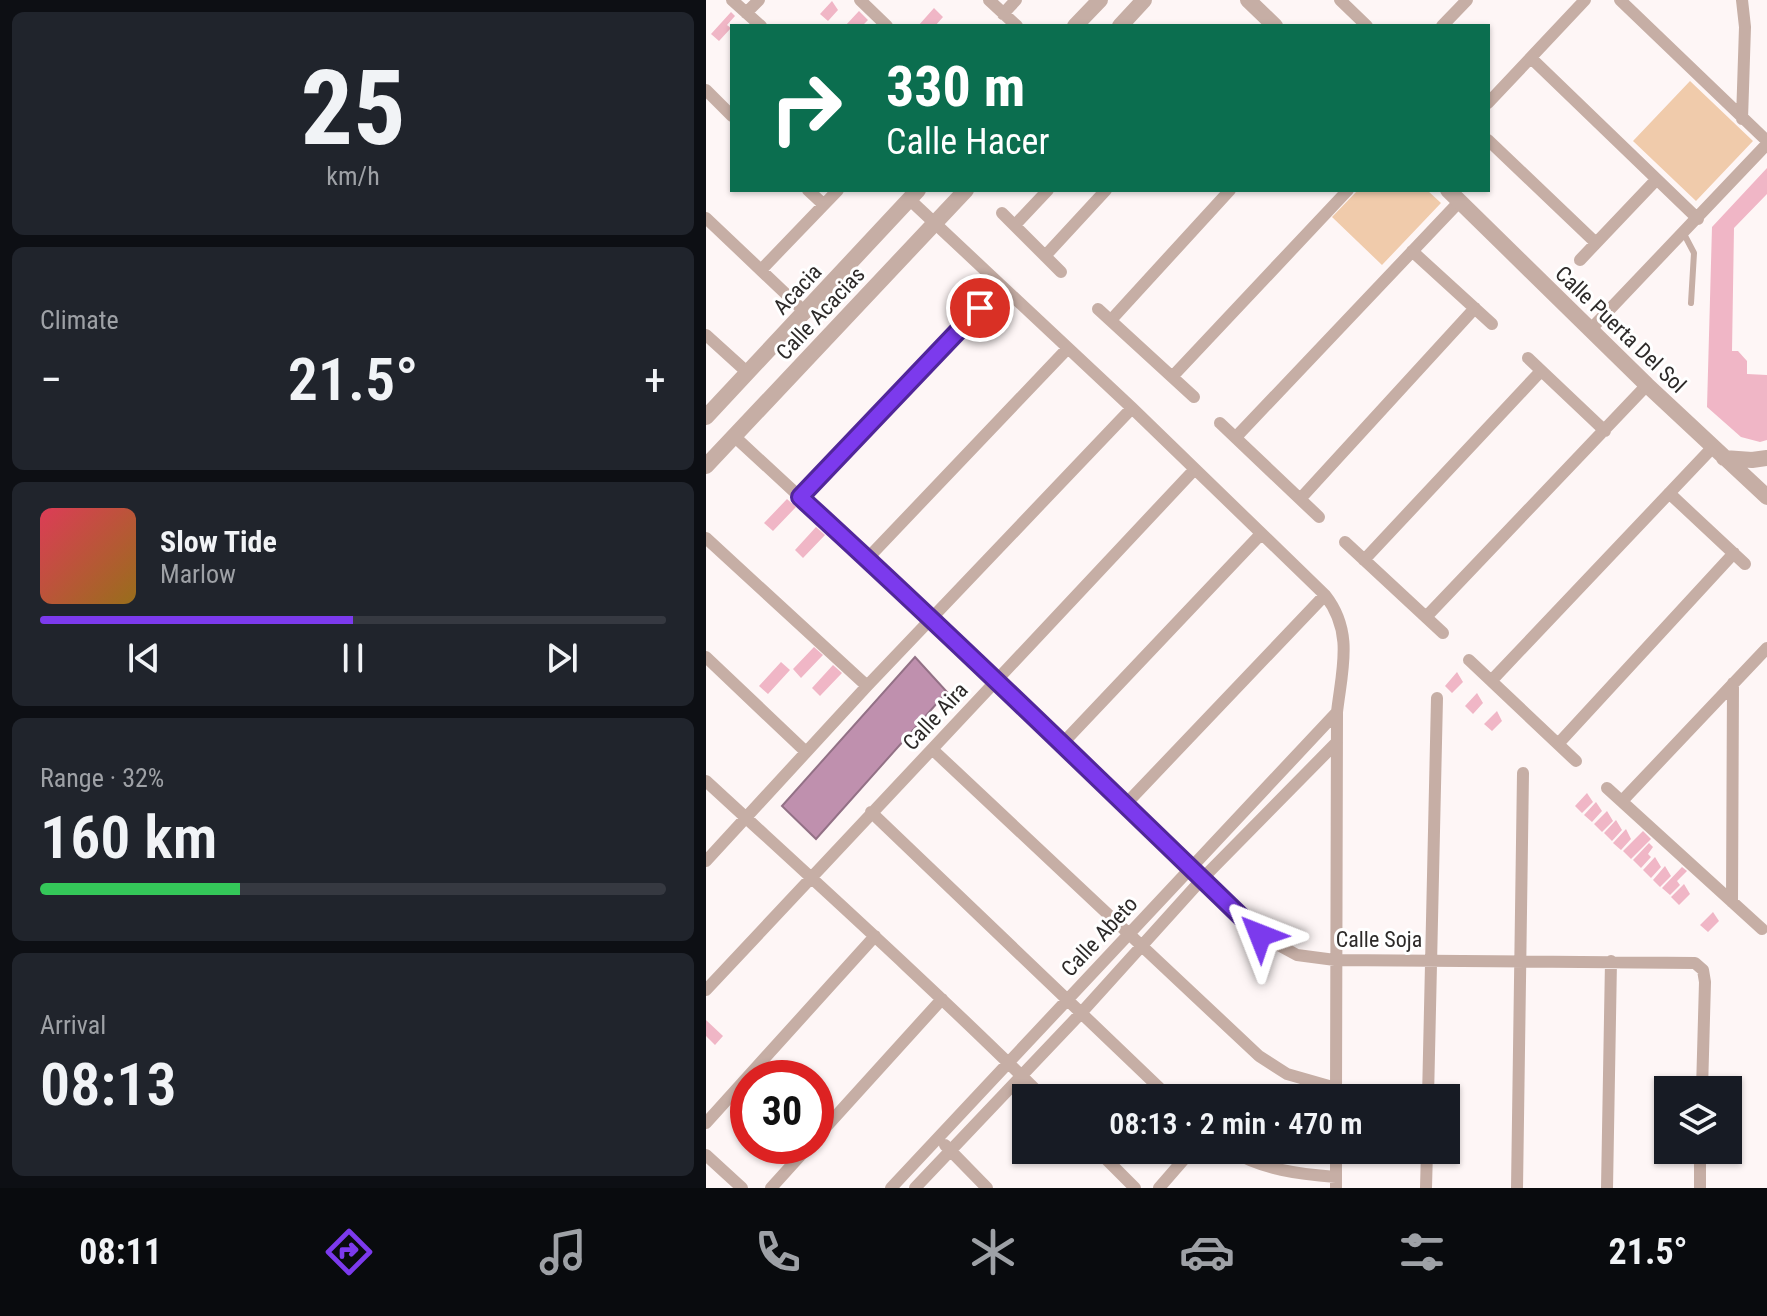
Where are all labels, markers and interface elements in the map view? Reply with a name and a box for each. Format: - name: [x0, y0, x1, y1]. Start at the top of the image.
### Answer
- text: 25: [300, 48, 406, 169]
- text: 330 m: [886, 54, 1025, 120]
- icon: right: [754, 56, 858, 160]
- text: Calle Hacer: [886, 121, 1049, 163]
- text: km/h: [326, 161, 380, 191]
- street label: Acacia: [768, 259, 827, 319]
- street label: Calle Puerta Del Sol: [1550, 261, 1691, 398]
- street label: Calle Acacias: [771, 262, 870, 365]
- pin: [946, 274, 1014, 342]
- icon: arrive: [958, 286, 1002, 330]
- text: Climate: [40, 305, 119, 335]
- text: 21.5°: [288, 344, 418, 415]
- text: −: [40, 354, 62, 406]
- text: +: [644, 354, 666, 406]
- text: Slow Tide: [160, 524, 277, 559]
- text: Marlow: [160, 559, 236, 589]
- icon: previous: [122, 636, 166, 680]
- icon: pause: [331, 636, 375, 680]
- icon: next: [540, 636, 584, 680]
- street label: Calle Aira: [898, 677, 973, 755]
- text: Range · 32%: [40, 763, 164, 793]
- text: 160 km: [40, 802, 217, 873]
- street label: Calle Abeto: [1056, 891, 1142, 981]
- position arrow: [1218, 893, 1302, 977]
- street label: Calle Soja: [1336, 927, 1422, 952]
- text: Arrival: [40, 1010, 106, 1040]
- text: 08:13: [40, 1049, 177, 1120]
- speed limit sign: 30: [730, 1060, 834, 1164]
- map controls: [1654, 1076, 1742, 1164]
- button: layers: [1654, 1076, 1742, 1164]
- text: 08:13 · 2 min · 470 m: [1109, 1106, 1363, 1141]
- icon: directions: [321, 1224, 377, 1280]
- icon: music: [535, 1224, 591, 1280]
- icon: phone: [750, 1224, 806, 1280]
- icon: climate: [965, 1224, 1021, 1280]
- icon: car: [1179, 1224, 1235, 1280]
- icon: filters: [1394, 1224, 1450, 1280]
- text: 08:11: [79, 1231, 162, 1273]
- text: 21.5°: [1609, 1231, 1688, 1273]

